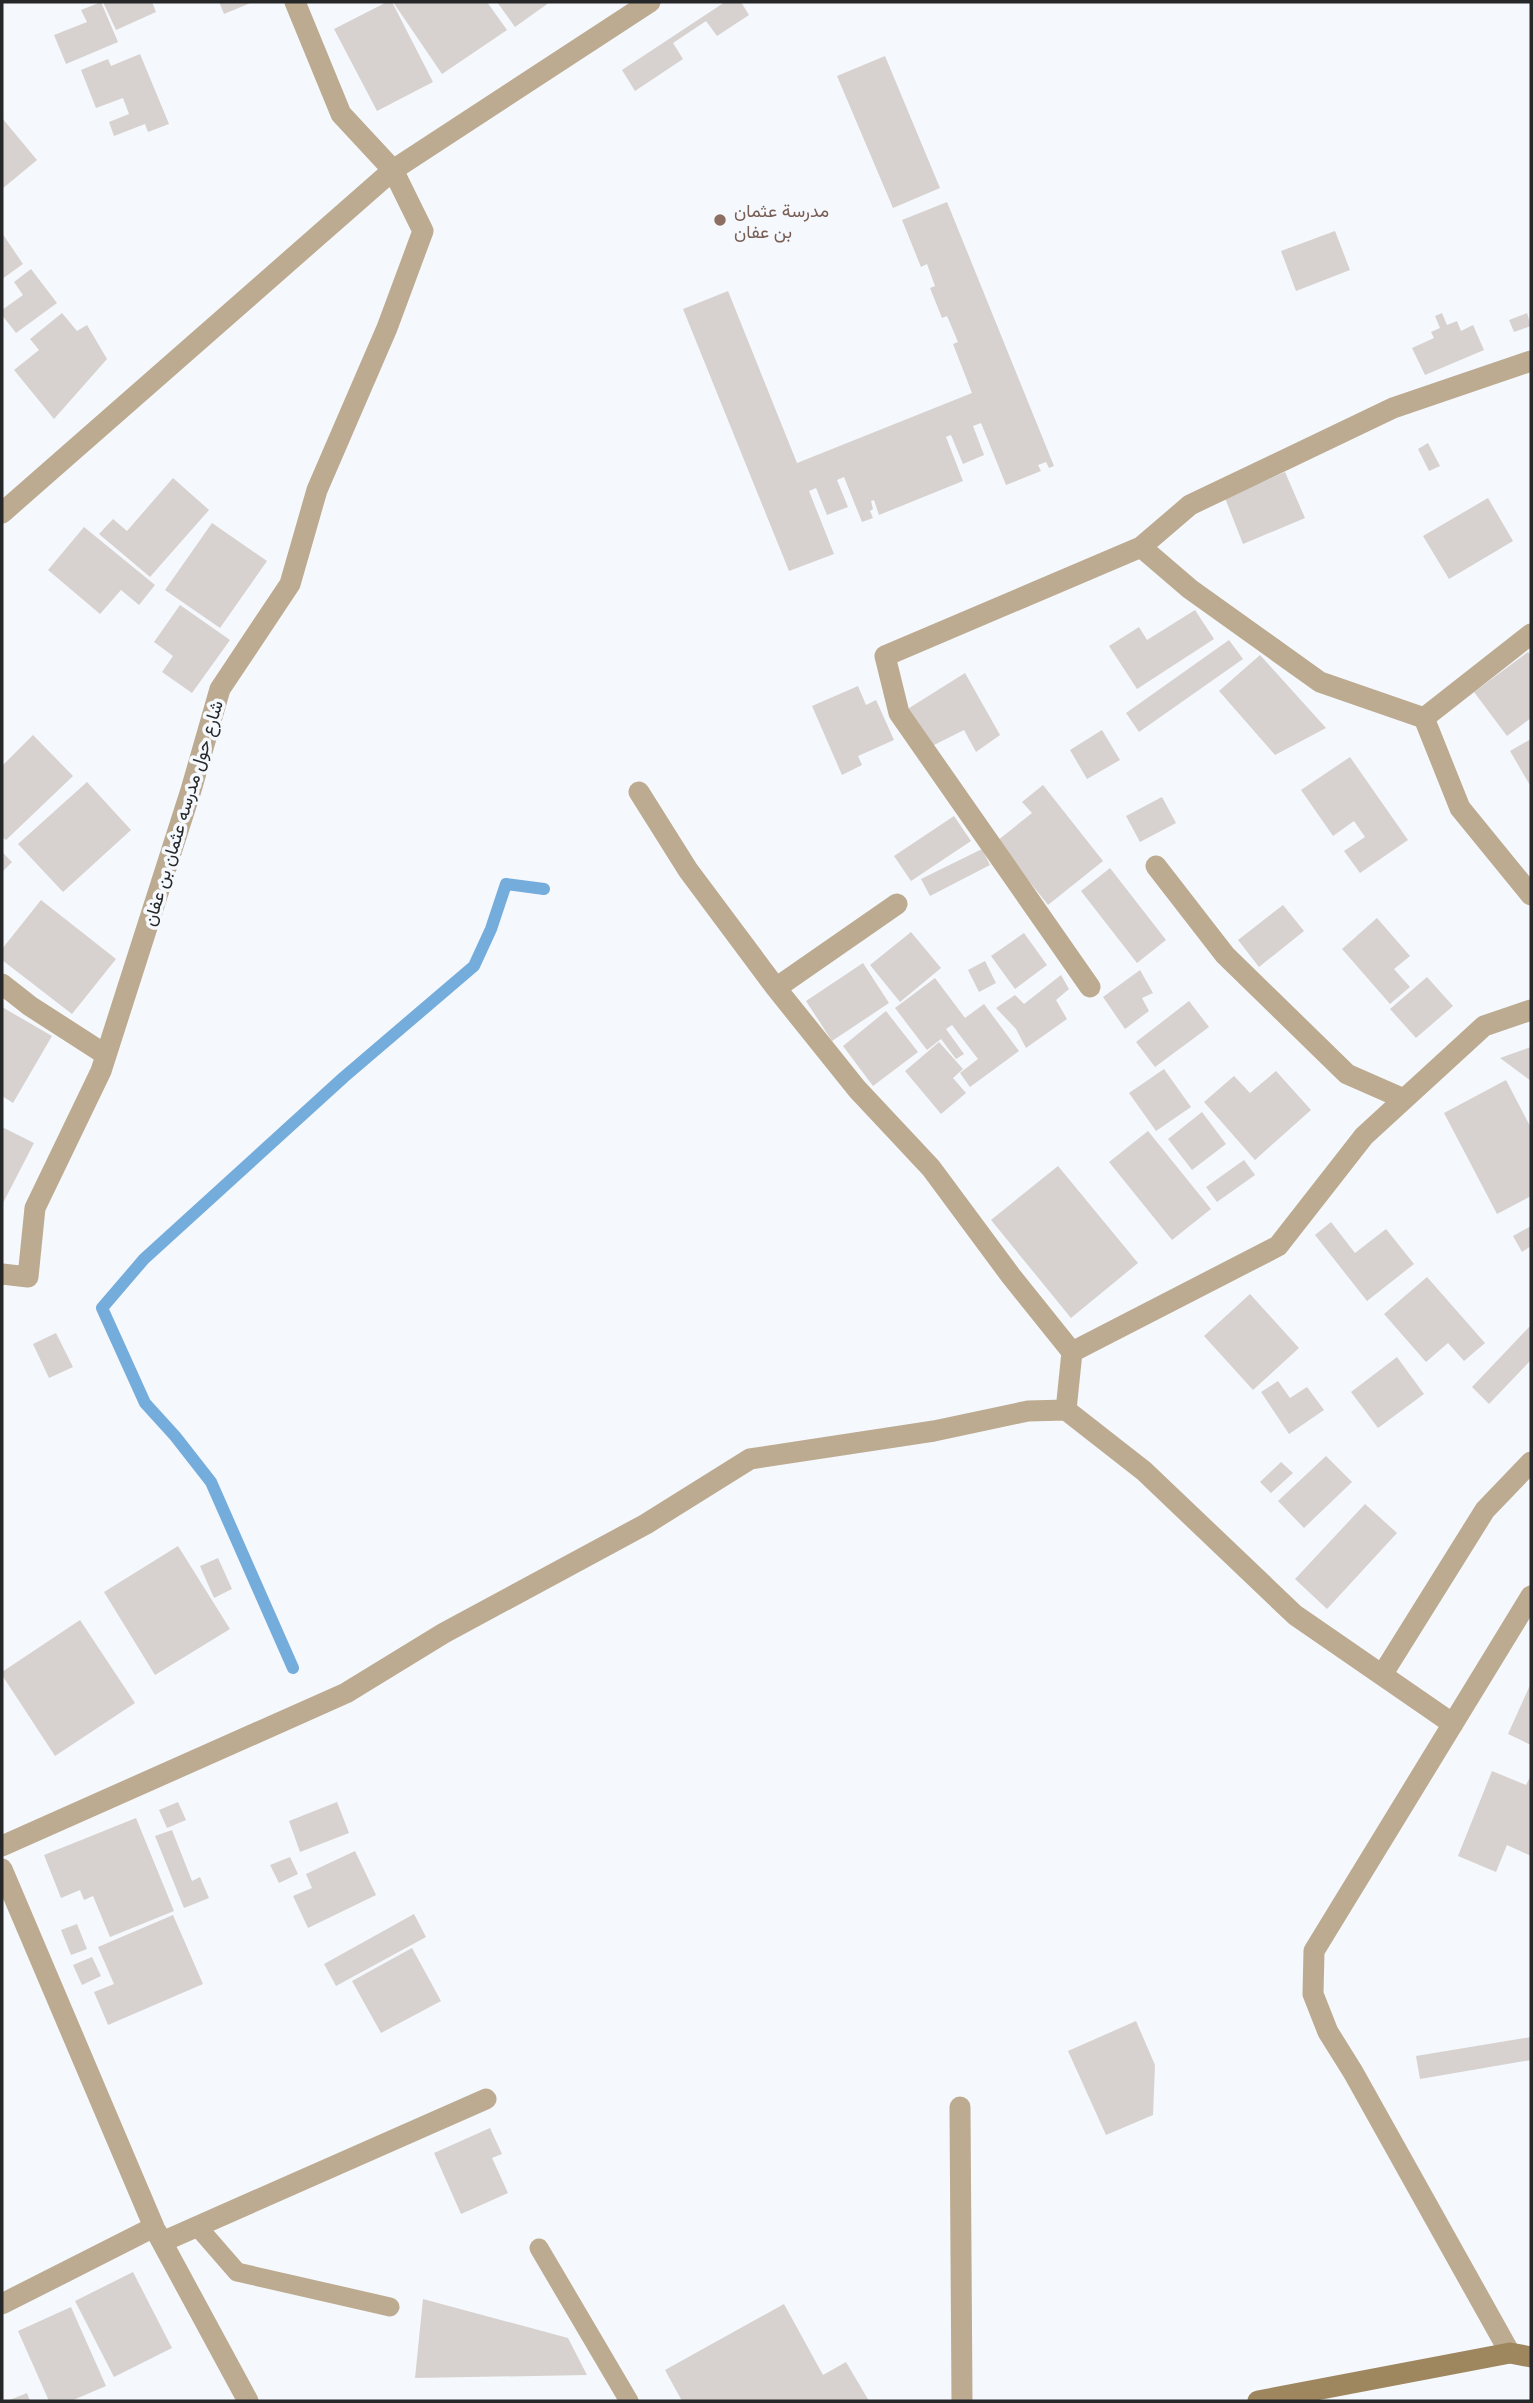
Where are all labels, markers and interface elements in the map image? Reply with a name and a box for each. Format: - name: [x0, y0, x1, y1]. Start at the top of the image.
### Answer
- place label: مدرسة عثمان بن عفان: [734, 199, 829, 243]
- marker: مدرسة عثمان بن عفان: [712, 212, 728, 228]
- street label: شارع حول مدرسه عثمان بن عفان: [137, 697, 229, 929]

